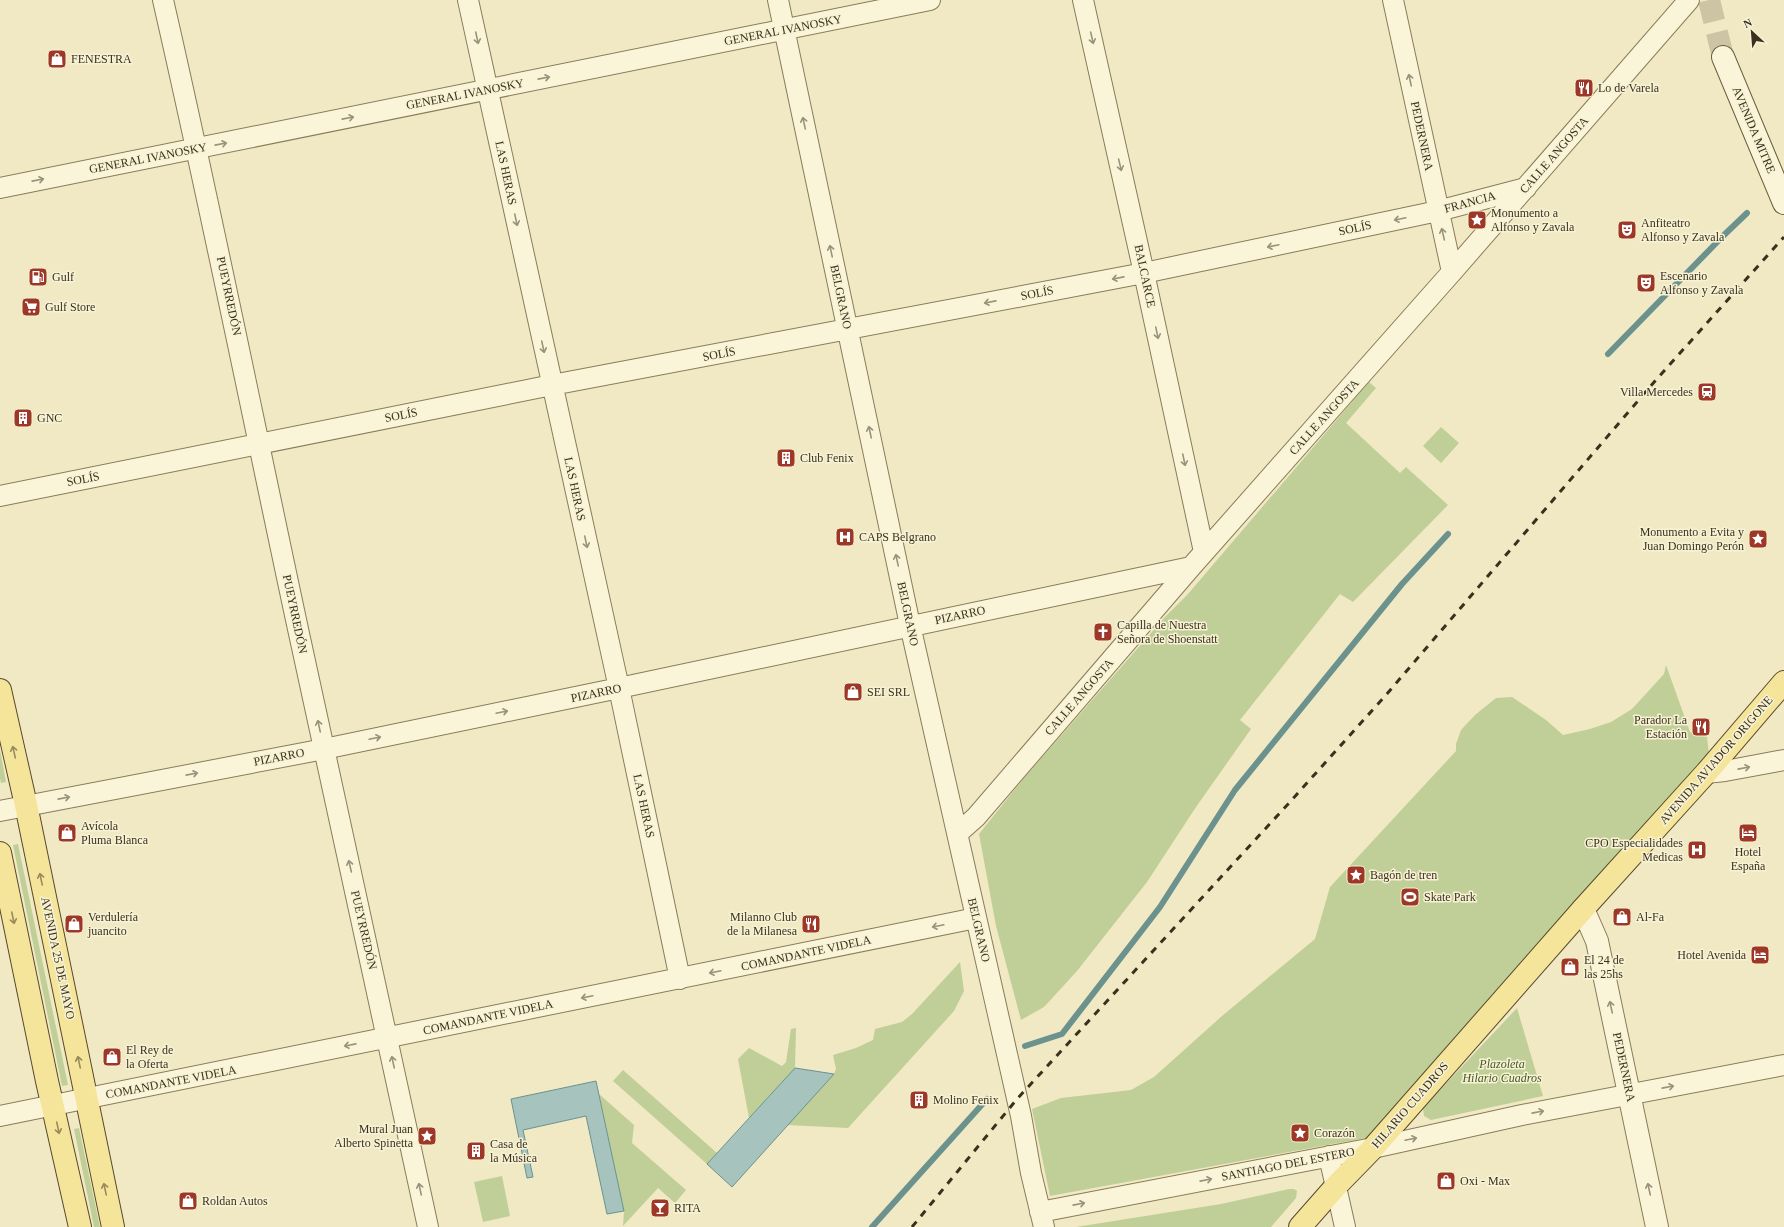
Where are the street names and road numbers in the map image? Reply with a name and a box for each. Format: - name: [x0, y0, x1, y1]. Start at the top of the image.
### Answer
- street label: GENERAL IVANOSKY: [723, 12, 843, 48]
- street label: GENERAL IVANOSKY: [405, 76, 525, 112]
- street label: AVENIDA MITRE: [1729, 85, 1779, 175]
- street label: PEDERNERA: [1408, 100, 1436, 172]
- street label: CALLE ANGOSTA: [1517, 113, 1591, 196]
- street label: GENERAL IVANOSKY: [88, 140, 208, 176]
- street label: LAS HERAS: [492, 140, 520, 206]
- street label: FRANCIA: [1443, 188, 1498, 216]
- street label: SOLÍS: [1337, 218, 1373, 238]
- street label: BALCARCE: [1131, 243, 1159, 309]
- street label: PUEYRREDÓN: [214, 255, 244, 337]
- street label: BELGRANO: [827, 264, 855, 331]
- street label: SOLÍS: [1019, 283, 1055, 303]
- street label: SOLÍS: [701, 344, 737, 364]
- street label: CALLE ANGOSTA: [1286, 376, 1362, 458]
- street label: SOLÍS: [383, 405, 419, 425]
- street label: LAS HERAS: [561, 456, 589, 522]
- street label: SOLÍS: [65, 469, 101, 489]
- street label: PUEYRREDÓN: [280, 573, 310, 655]
- street label: BELGRANO: [894, 581, 922, 648]
- street label: PIZARRO: [933, 603, 987, 627]
- street label: CALLE ANGOSTA: [1042, 655, 1116, 738]
- street label: PIZARRO: [569, 681, 623, 705]
- street label: AVENIDA AVIADOR ORIGONE: [1656, 693, 1776, 827]
- street label: PIZARRO: [252, 745, 306, 769]
- street label: LAS HERAS: [630, 773, 658, 839]
- street label: PUEYRREDÓN: [348, 889, 380, 971]
- street label: AVENIDA 25 DE MAYO: [38, 895, 78, 1021]
- street label: BELGRANO: [965, 897, 993, 964]
- street label: COMANDANTE VIDELA: [740, 932, 873, 974]
- street label: COMANDANTE VIDELA: [422, 996, 555, 1038]
- street label: PEDERNERA: [1610, 1031, 1638, 1103]
- street label: HILARIO CUADROS: [1369, 1059, 1451, 1151]
- street label: COMANDANTE VIDELA: [104, 1062, 238, 1102]
- street label: SANTIAGO DEL ESTERO: [1220, 1144, 1356, 1184]

